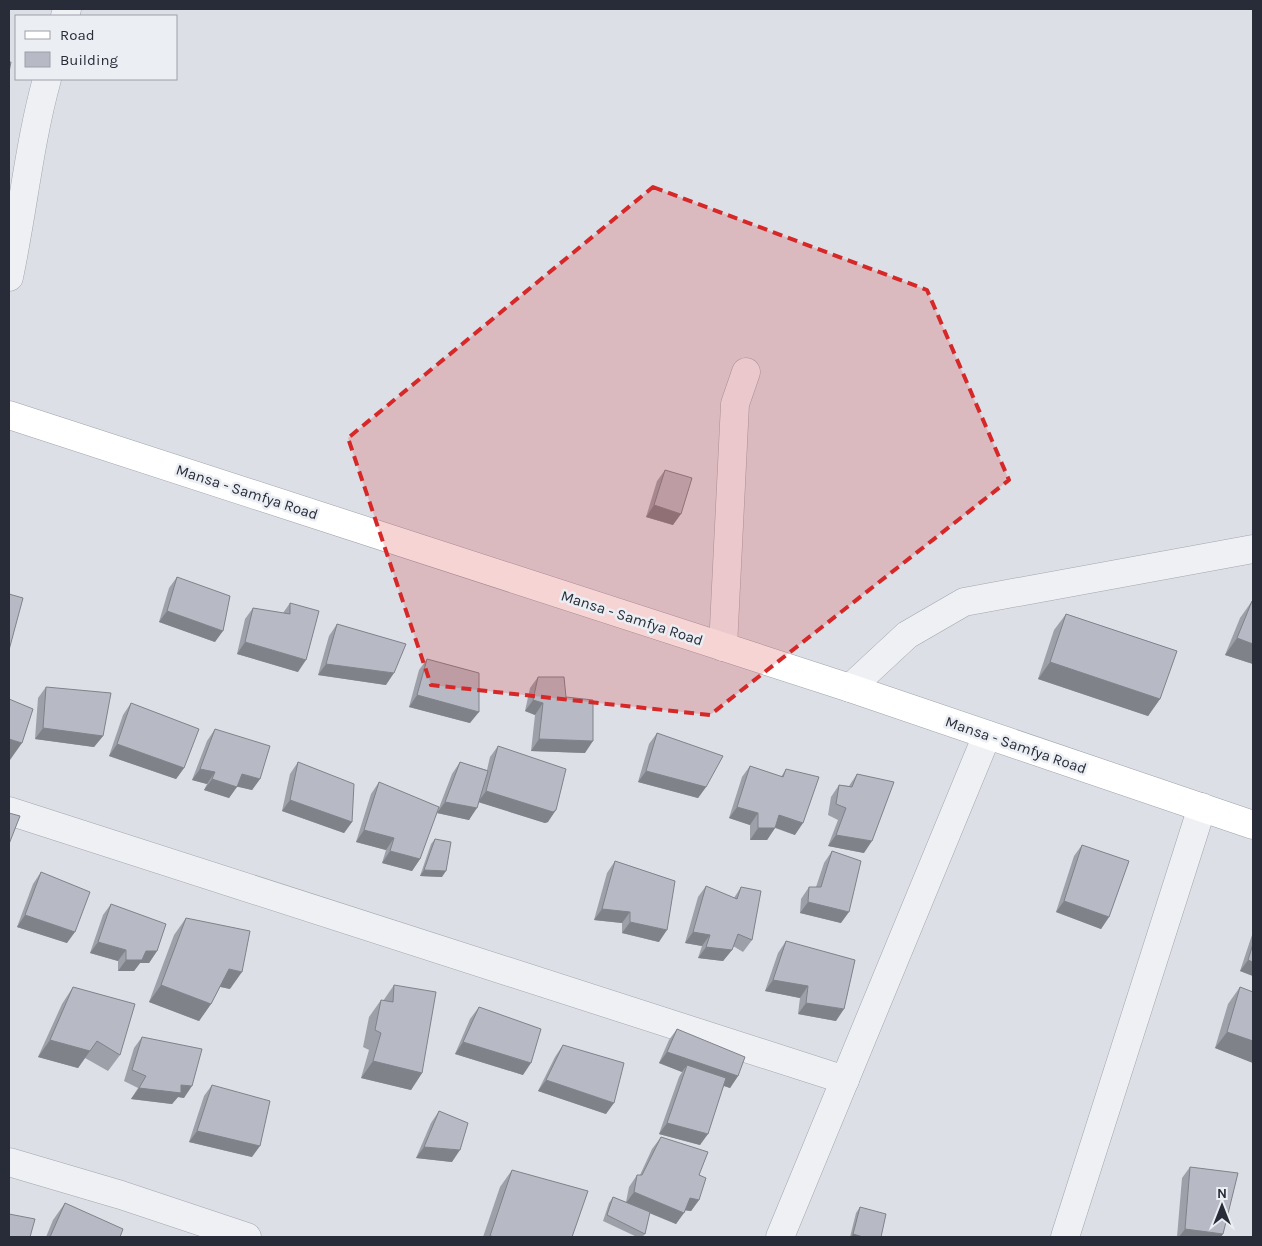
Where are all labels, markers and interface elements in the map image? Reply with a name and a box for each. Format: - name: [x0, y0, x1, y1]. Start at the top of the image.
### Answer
- legend: [15, 15, 178, 80]
- text: Road: [60, 26, 95, 44]
- text: Building: [60, 51, 118, 69]
- street label: Mansa - Samfya Road: [174, 461, 320, 523]
- street label: Mansa - Samfya Road: [559, 587, 705, 649]
- street label: Mansa - Samfya Road: [943, 712, 1089, 778]
- north arrow: [1197, 1181, 1247, 1231]
- text: N: [1217, 1185, 1227, 1202]

